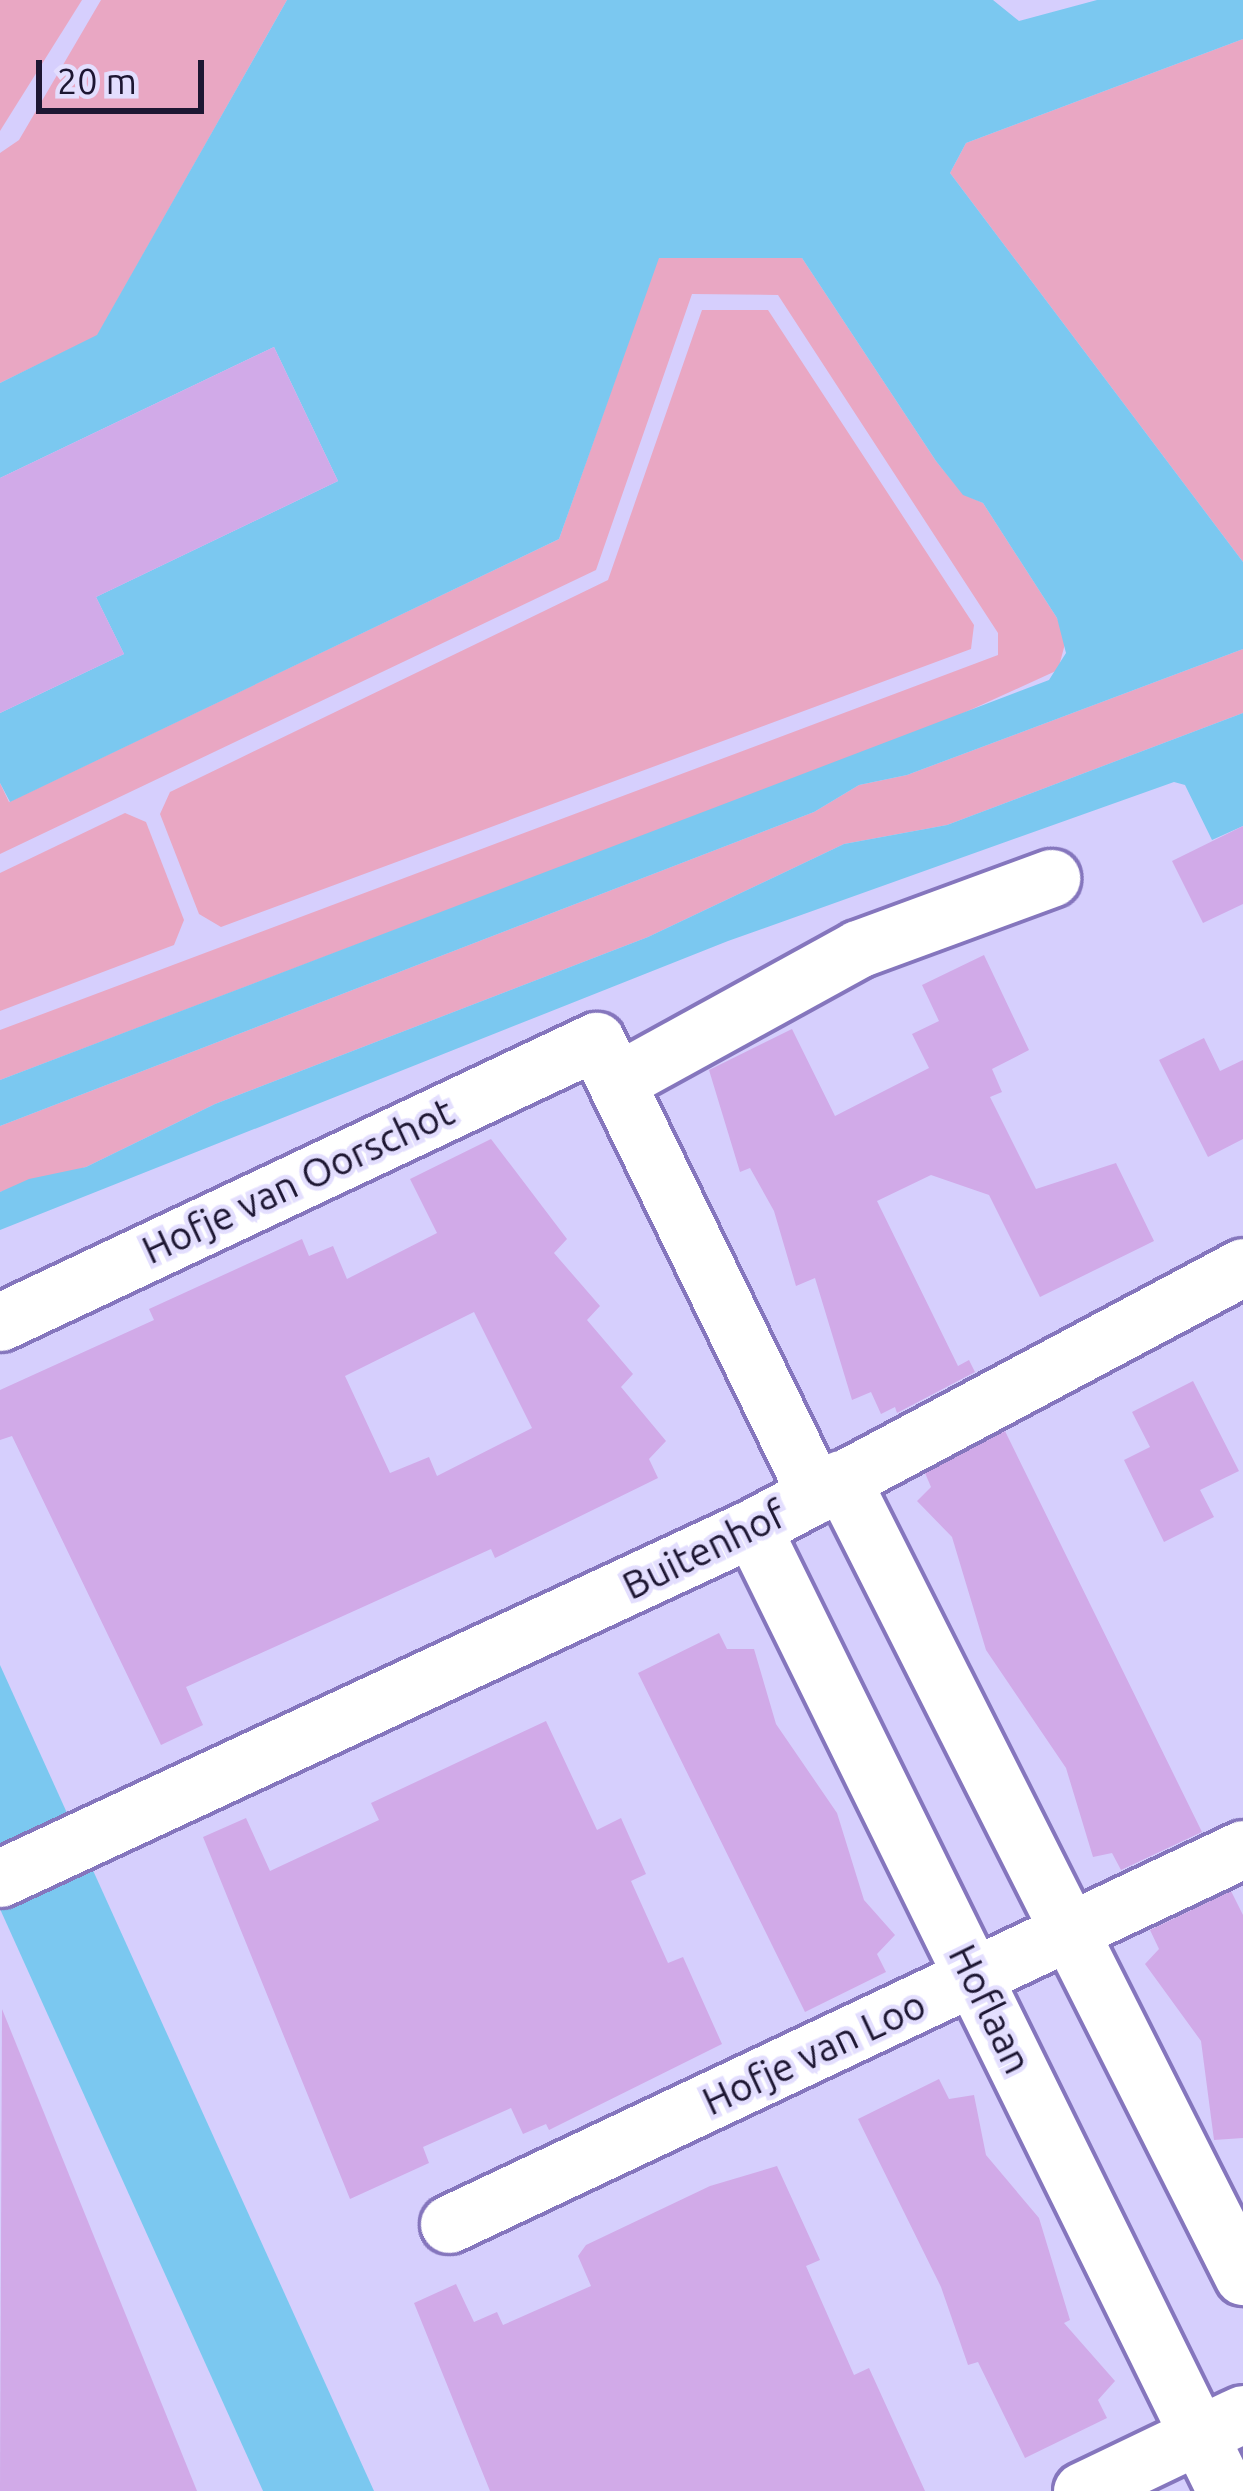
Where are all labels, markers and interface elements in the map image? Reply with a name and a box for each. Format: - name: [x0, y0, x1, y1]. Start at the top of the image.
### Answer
- scale bar: [42, 36, 210, 110]
- text: 20 m: [57, 60, 137, 101]
- street label: Hofje van Oorschot: [135, 1088, 461, 1274]
- street label: Buitenhof: [615, 1491, 793, 1609]
- street label: Hoflaan: [939, 1937, 1041, 2081]
- street label: Hofje van Loo: [695, 1981, 933, 2125]

